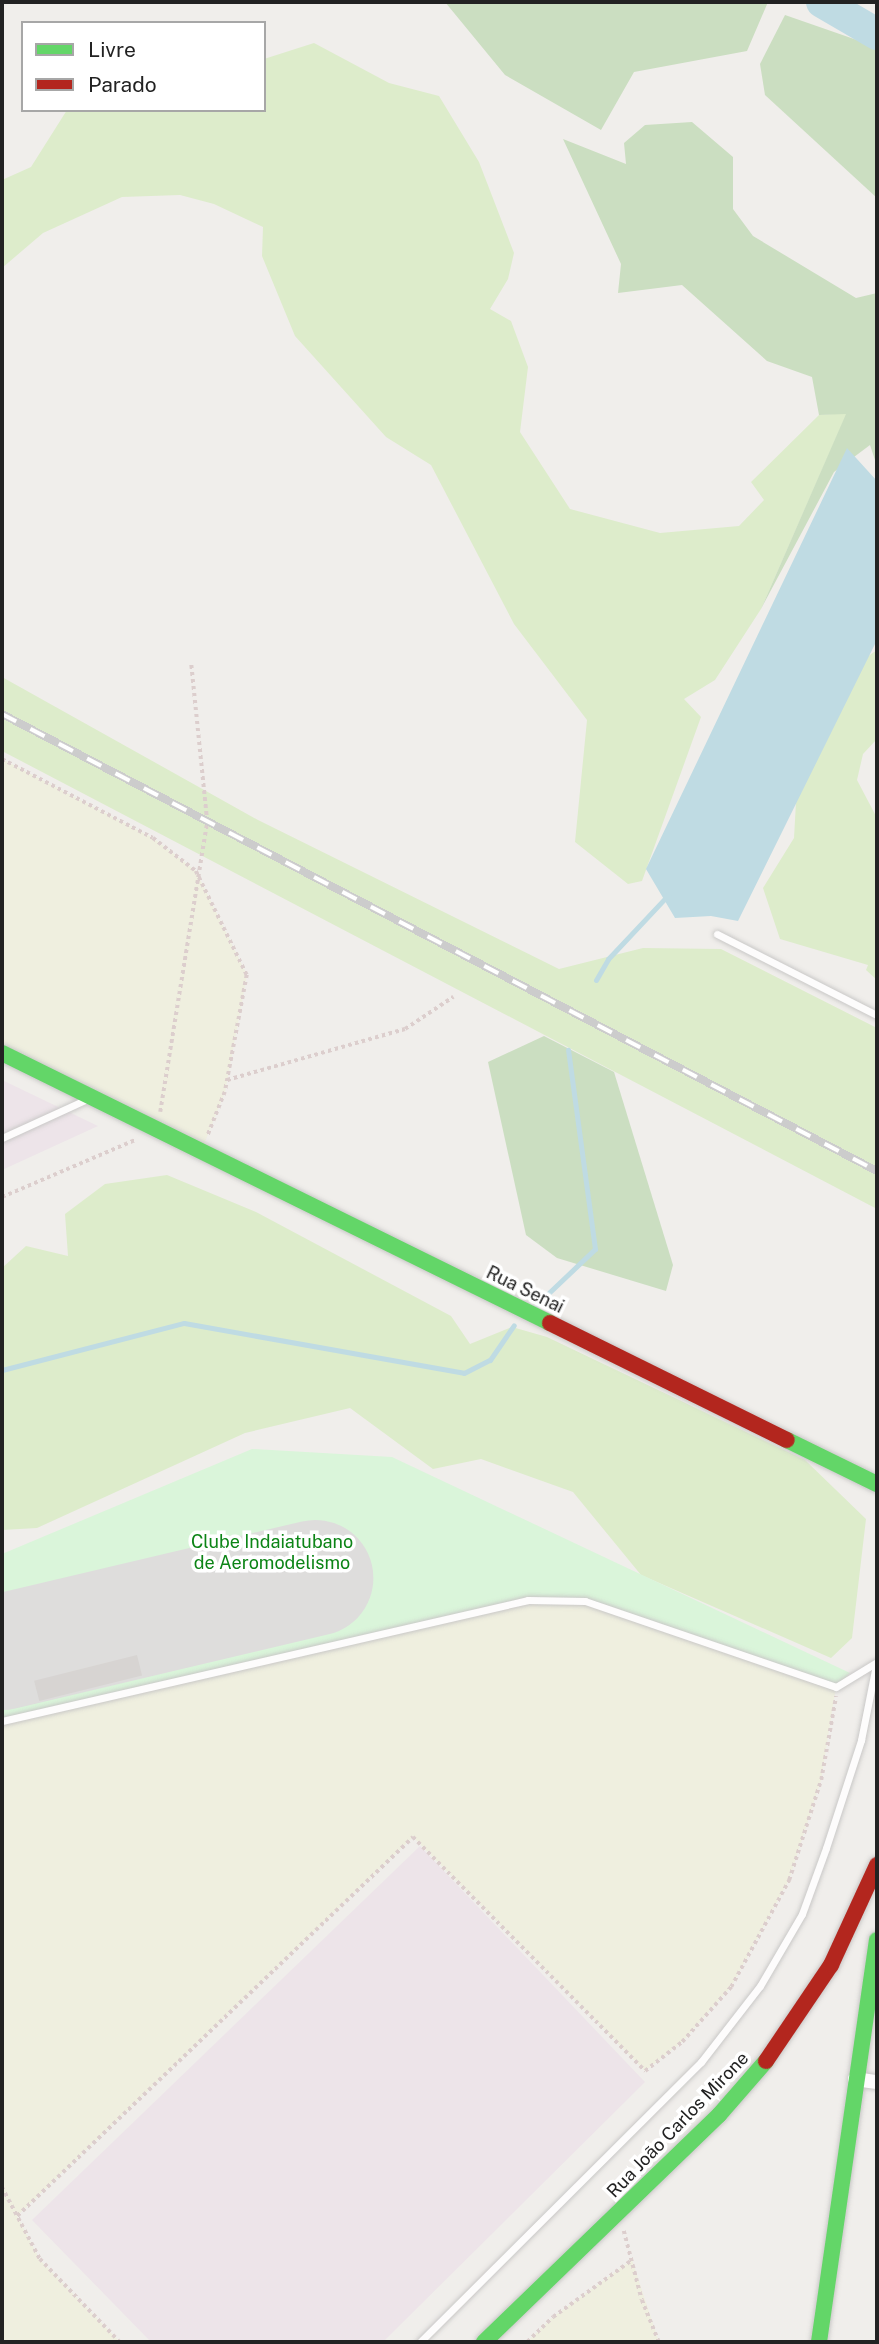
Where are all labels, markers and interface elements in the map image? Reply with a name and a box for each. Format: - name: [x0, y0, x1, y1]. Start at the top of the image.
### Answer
- legend: [21, 21, 266, 112]
- text: Livre: [88, 37, 136, 62]
- text: Parado: [88, 72, 157, 97]
- street label: Rua Senai: [483, 1262, 567, 1318]
- park label: Clube Indaiatubano de Aeromodelismo: [191, 1532, 353, 1574]
- street label: Rua João Carlos Mirone: [603, 2048, 753, 2202]

